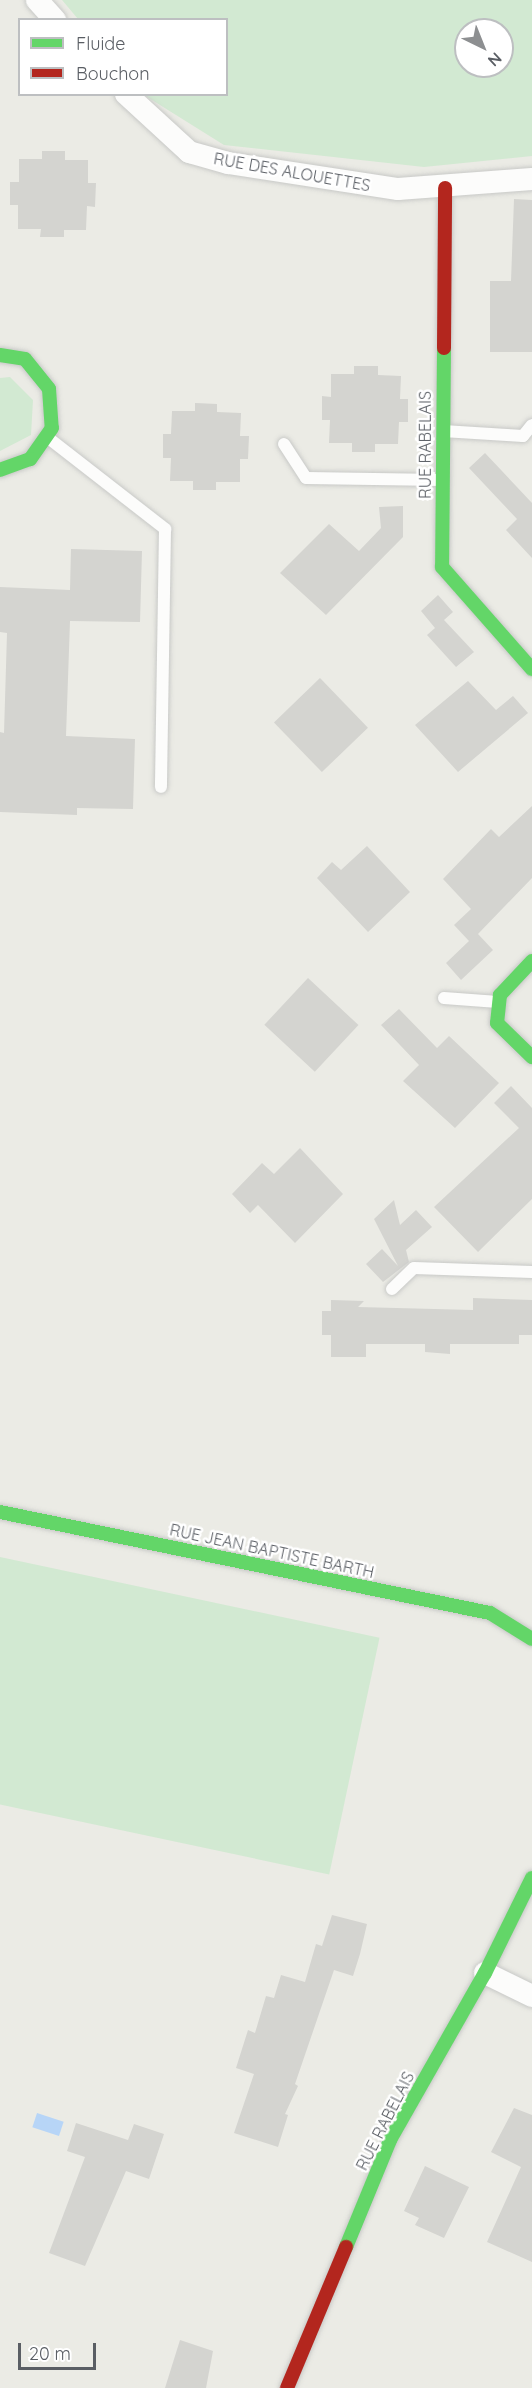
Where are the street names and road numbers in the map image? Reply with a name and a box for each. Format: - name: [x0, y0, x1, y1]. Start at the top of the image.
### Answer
- street label: RUE DES ALOUETTES: [212, 149, 372, 195]
- street label: RUE RABELAIS: [415, 391, 435, 499]
- street label: RUE JEAN BAPTISTE BARTH: [168, 1520, 376, 1582]
- street label: RUE RABELAIS: [352, 2069, 418, 2173]

